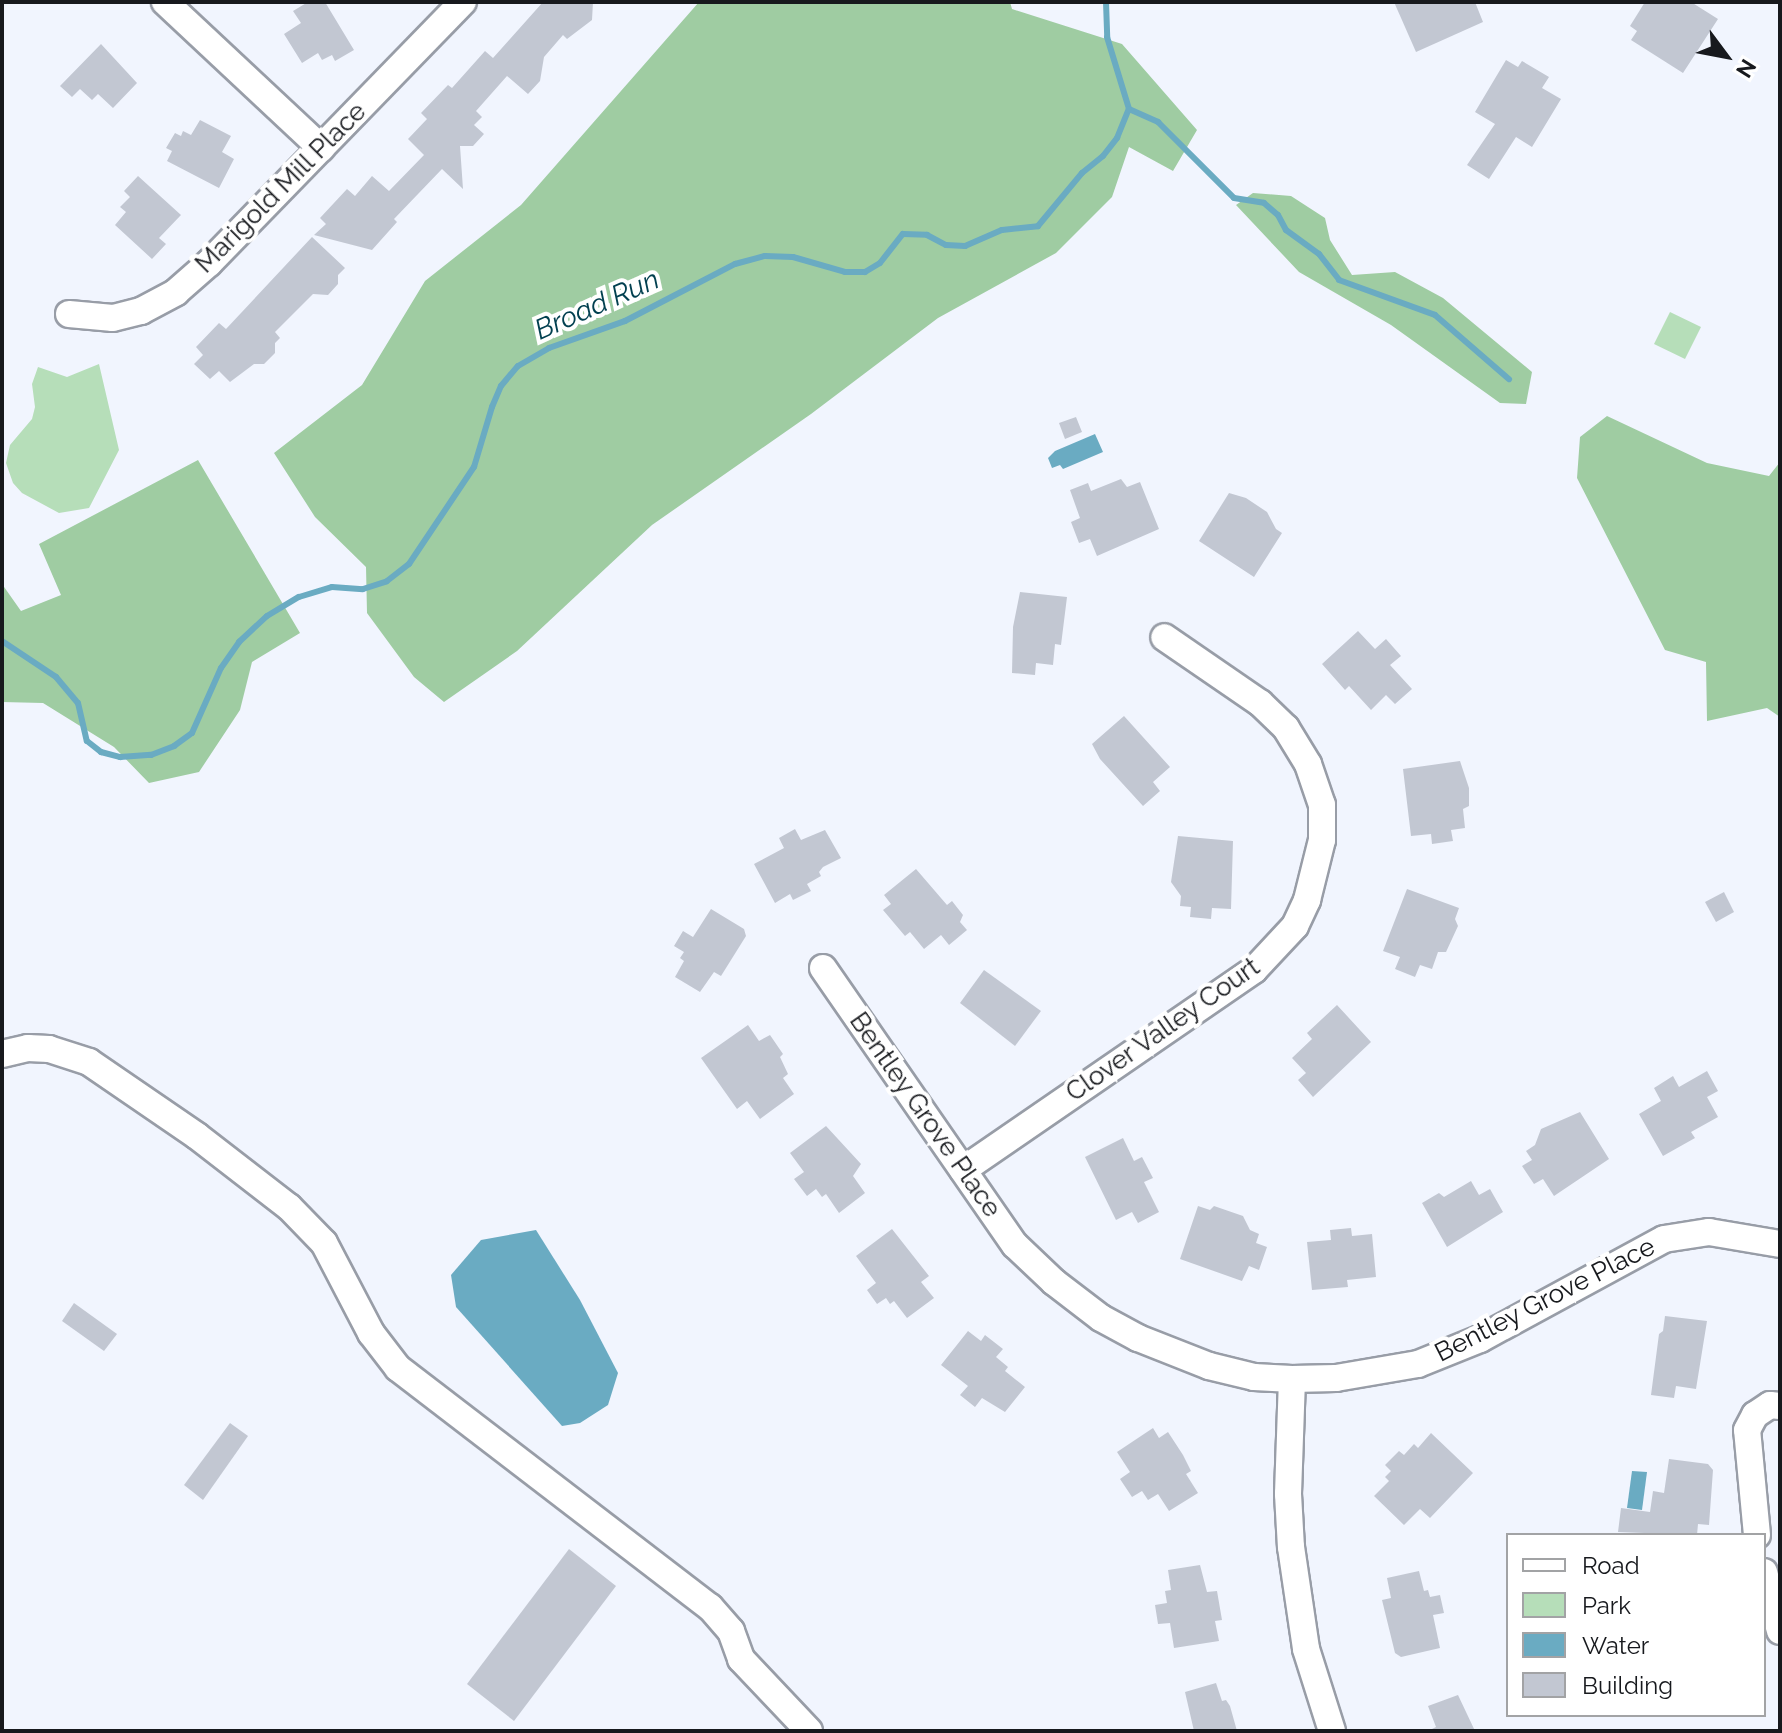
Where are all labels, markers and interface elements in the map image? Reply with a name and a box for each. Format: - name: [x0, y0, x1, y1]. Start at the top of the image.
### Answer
- north arrow: [1686, 16, 1766, 96]
- text: N: [1731, 55, 1762, 83]
- street label: Marigold Mill Place: [189, 96, 373, 280]
- water label: Broad Run: [530, 263, 664, 347]
- street label: Clover Valley Court: [1059, 951, 1267, 1109]
- street label: Bentley Grove Place: [842, 1006, 1008, 1224]
- street label: Bentley Grove Place: [1429, 1231, 1661, 1369]
- legend: [1506, 1533, 1766, 1717]
- text: Road: [1582, 1551, 1640, 1580]
- text: Park: [1582, 1591, 1631, 1620]
- text: Water: [1582, 1631, 1649, 1660]
- text: Building: [1582, 1671, 1673, 1700]

